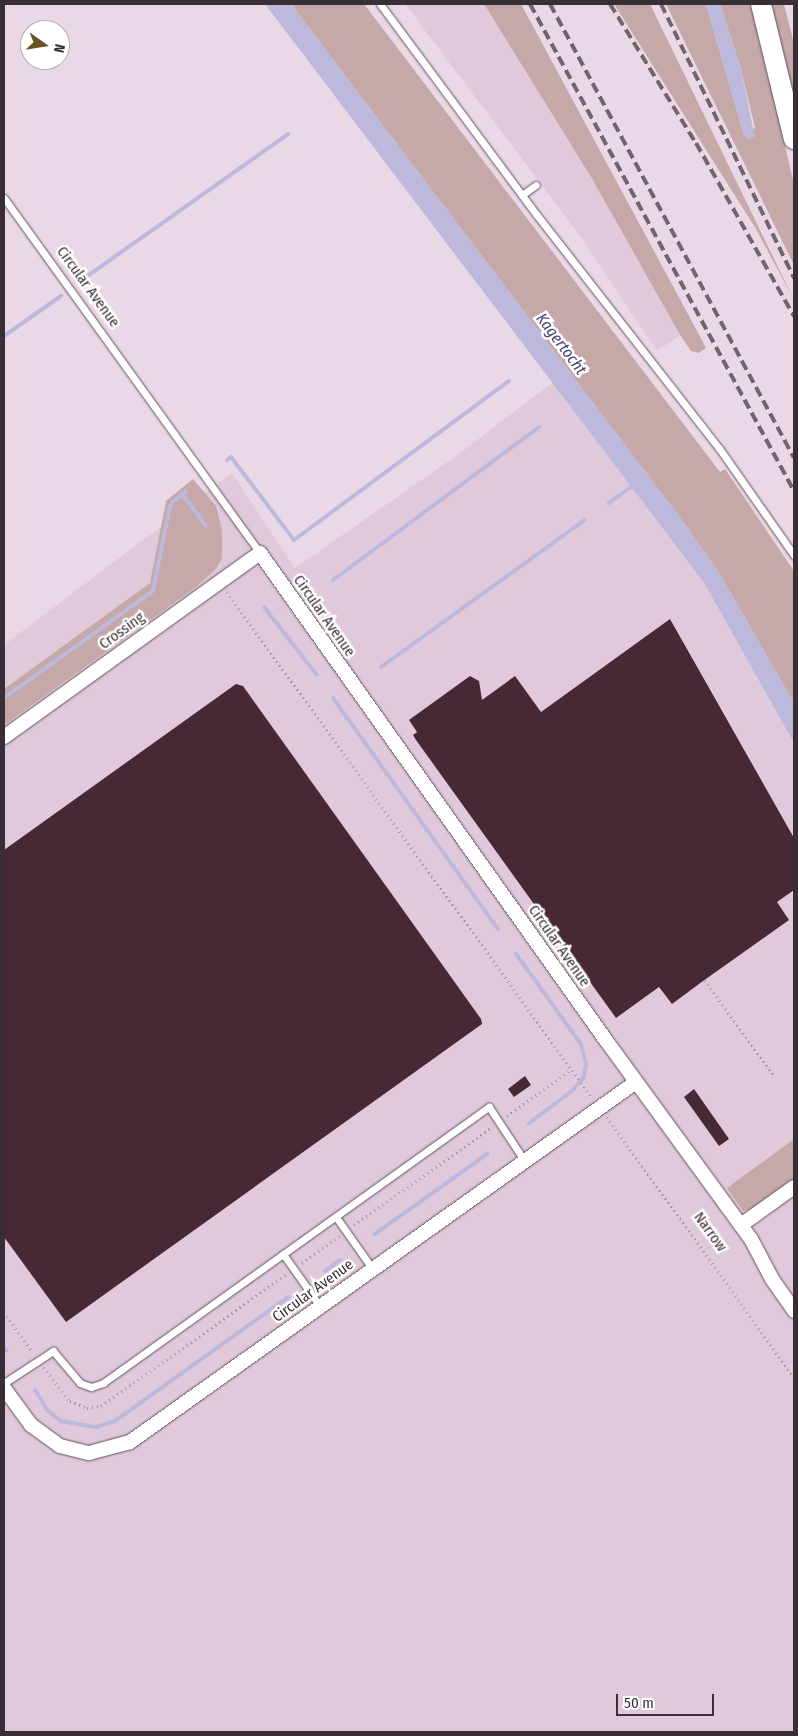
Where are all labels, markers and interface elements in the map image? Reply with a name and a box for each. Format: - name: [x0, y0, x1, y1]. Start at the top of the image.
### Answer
- north arrow: [20, 20, 70, 70]
- text: N: [50, 42, 68, 54]
- street label: Circular Avenue: [53, 243, 123, 331]
- water label: Kagertocht: [532, 310, 590, 378]
- street label: Circular Avenue: [289, 572, 359, 660]
- street label: Crossing: [96, 609, 148, 653]
- street label: Circular Avenue: [524, 902, 594, 990]
- street label: Narrow: [690, 1209, 730, 1255]
- street label: Circular Avenue: [269, 1256, 357, 1326]
- scale bar: [618, 1684, 716, 1716]
- text: 50 m: [624, 1694, 654, 1712]

